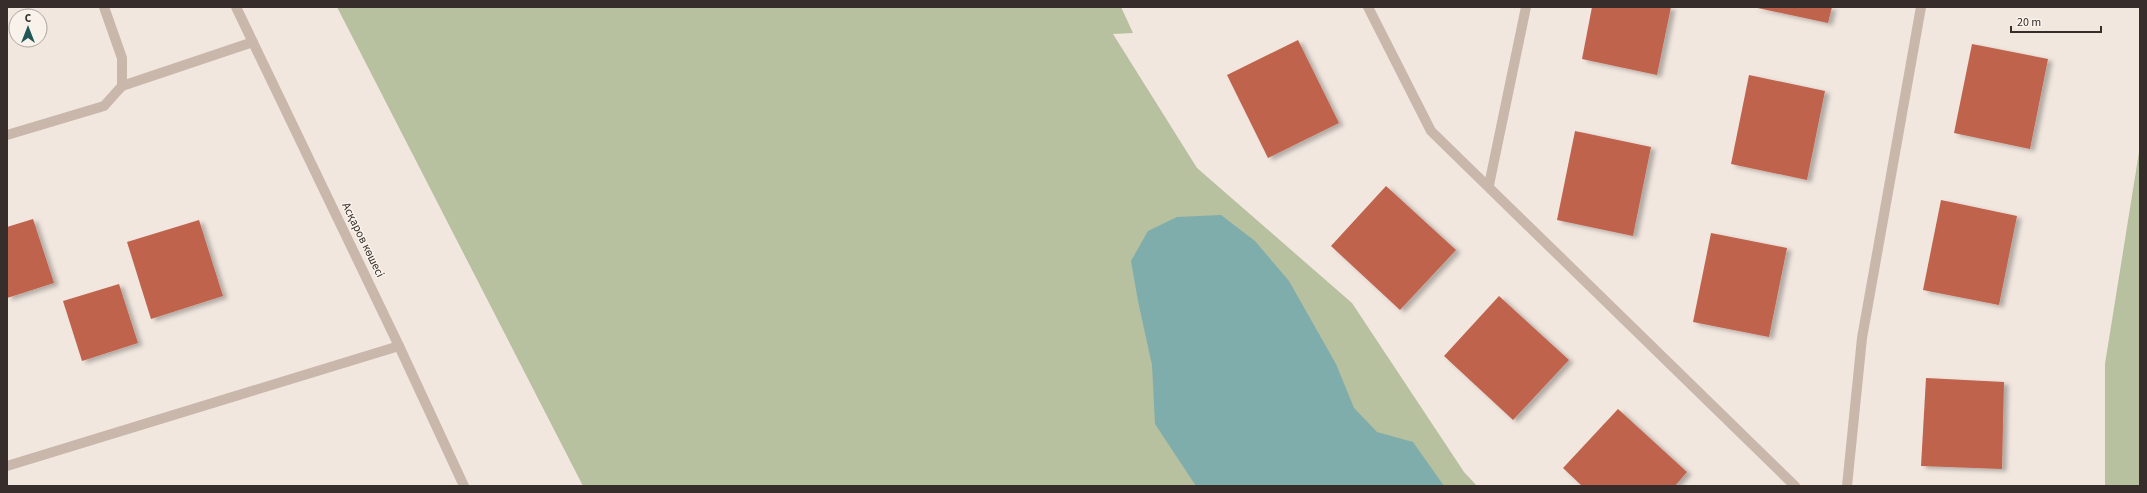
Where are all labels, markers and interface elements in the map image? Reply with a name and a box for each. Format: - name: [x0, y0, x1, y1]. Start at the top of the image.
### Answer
- north arrow: [8, 8, 48, 48]
- scale bar: [2011, 8, 2101, 34]
- text: С: [25, 11, 32, 26]
- text: 20 m: [2017, 14, 2041, 31]
- street label: Асқаров көшесі: [337, 200, 389, 280]

